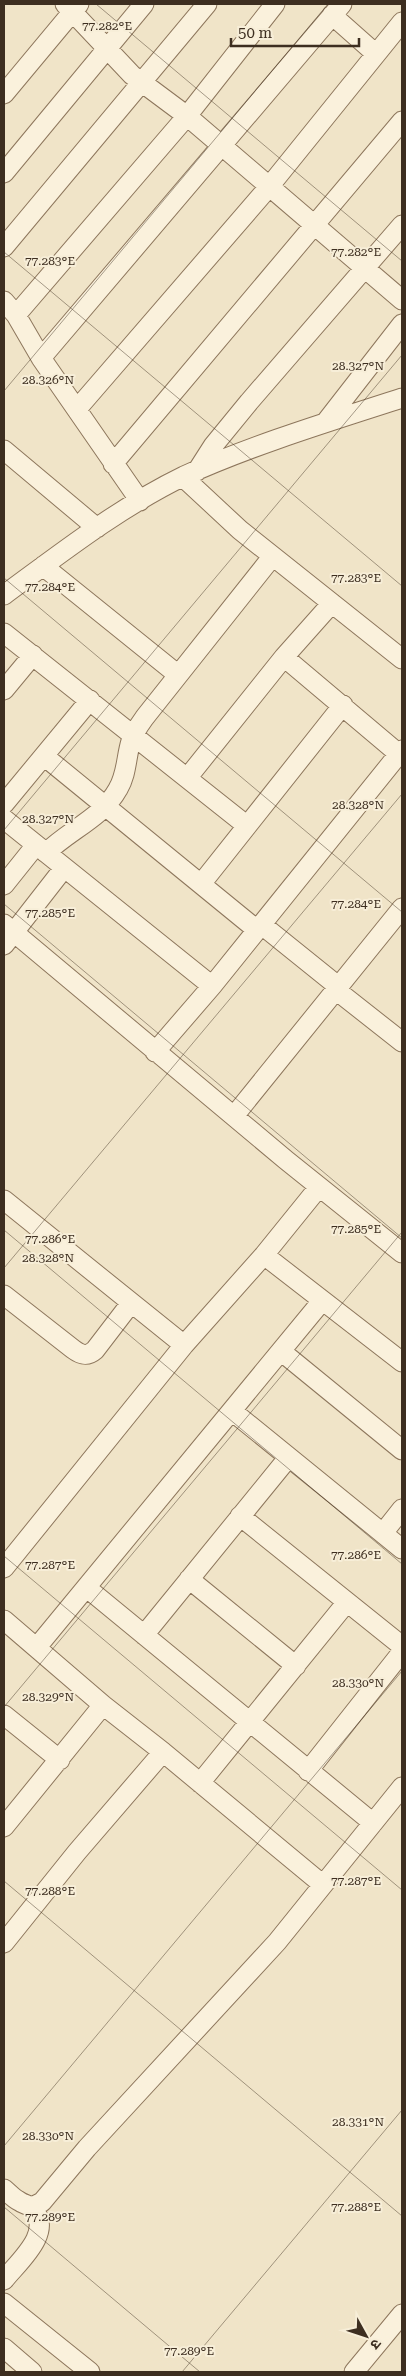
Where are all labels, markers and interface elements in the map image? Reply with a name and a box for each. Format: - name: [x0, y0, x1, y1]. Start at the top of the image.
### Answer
- scale bar: [231, 15, 358, 47]
- text: 77.282°E: [82, 19, 132, 33]
- text: 50 m: [238, 24, 273, 42]
- text: 77.282°E: [331, 245, 381, 259]
- text: 77.283°E: [25, 254, 75, 268]
- text: 28.327°N: [332, 359, 384, 373]
- text: 28.326°N: [22, 373, 74, 387]
- text: 77.283°E: [331, 571, 381, 585]
- text: 77.284°E: [25, 580, 75, 594]
- text: 28.328°N: [332, 798, 384, 812]
- text: 28.327°N: [22, 812, 74, 826]
- text: 77.284°E: [331, 897, 381, 911]
- text: 77.285°E: [25, 906, 75, 920]
- text: 77.285°E: [331, 1222, 381, 1236]
- text: 77.286°E: [25, 1232, 75, 1246]
- text: 28.328°N: [22, 1251, 74, 1265]
- text: 77.286°E: [331, 1548, 381, 1562]
- text: 77.287°E: [25, 1558, 75, 1572]
- text: 28.330°N: [332, 1676, 384, 1690]
- text: 28.329°N: [22, 1690, 74, 1704]
- text: 77.287°E: [331, 1874, 381, 1888]
- text: 77.288°E: [25, 1884, 75, 1898]
- text: 28.331°N: [332, 2115, 384, 2129]
- text: 28.330°N: [22, 2129, 74, 2143]
- text: 77.288°E: [331, 2200, 381, 2214]
- text: 77.289°E: [25, 2210, 75, 2224]
- north arrow: [341, 2311, 391, 2361]
- text: उ: [367, 2336, 385, 2353]
- text: 77.289°E: [164, 2344, 214, 2358]

